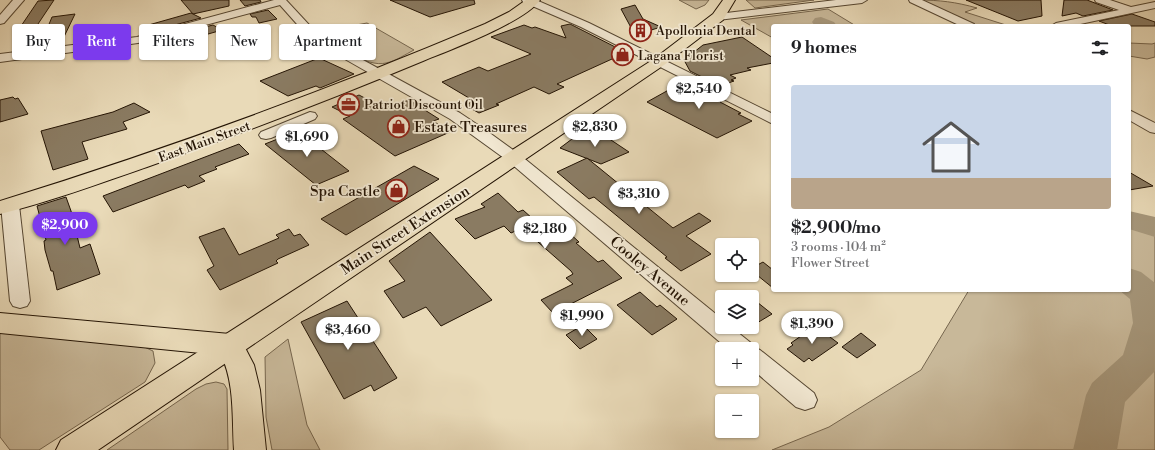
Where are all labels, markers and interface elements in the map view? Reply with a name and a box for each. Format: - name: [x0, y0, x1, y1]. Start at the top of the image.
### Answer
- building icon: Apollonia Dental: [627, 17, 653, 43]
- place label: Apollonia Dental: [655, 23, 756, 39]
- chip: Buy: [12, 24, 65, 60]
- chip: Rent: [73, 24, 131, 60]
- chip: Filters: [139, 24, 208, 60]
- chip: New: [216, 24, 271, 60]
- chip: Apartment: [279, 24, 376, 60]
- text: 9 homes: [791, 37, 857, 59]
- icon: filters: [1089, 37, 1111, 59]
- shop icon: Lagana Florist: [609, 42, 635, 68]
- place label: Lagana Florist: [638, 48, 724, 64]
- pin: $2,540: [666, 76, 732, 110]
- text: $2,540: [676, 81, 722, 97]
- office icon: Patriot Discount Oil: [336, 91, 362, 117]
- place label: Patriot Discount Oil: [364, 97, 483, 113]
- icon: home: [915, 111, 987, 183]
- shop icon: Estate Treasures: [385, 114, 411, 140]
- pin: $2,830: [562, 114, 628, 148]
- street label: East Main Street: [156, 118, 253, 166]
- place label: Estate Treasures: [414, 118, 527, 137]
- text: $2,830: [572, 119, 618, 135]
- pin: $1,690: [274, 124, 340, 158]
- text: $1,690: [285, 129, 329, 145]
- shop icon: Spa Castle: [383, 178, 409, 204]
- pin: $3,310: [606, 181, 672, 215]
- place label: Spa Castle: [310, 182, 380, 201]
- street label: Main Street Extension: [337, 182, 473, 279]
- text: $3,310: [618, 186, 660, 202]
- pin: $2,900: [32, 212, 98, 246]
- pin: $2,180: [512, 216, 578, 250]
- text: $2,900: [42, 217, 88, 233]
- text: $2,900/mo: [791, 217, 881, 239]
- text: $2,180: [523, 221, 567, 237]
- street label: Cooley Avenue: [606, 232, 694, 310]
- map controls: [715, 238, 759, 438]
- button: locate: [715, 238, 759, 282]
- text: 3 rooms · 104 m²: [791, 239, 886, 255]
- text: Flower Street: [791, 255, 870, 271]
- button: layers: [715, 290, 759, 334]
- pin: $1,990: [549, 303, 615, 337]
- text: $1,990: [560, 308, 604, 324]
- pin: $1,390: [779, 311, 845, 345]
- text: $1,390: [790, 316, 834, 332]
- pin: $3,460: [315, 317, 381, 351]
- text: $3,460: [325, 322, 371, 338]
- button: +: [715, 342, 759, 386]
- button: −: [715, 394, 759, 438]

